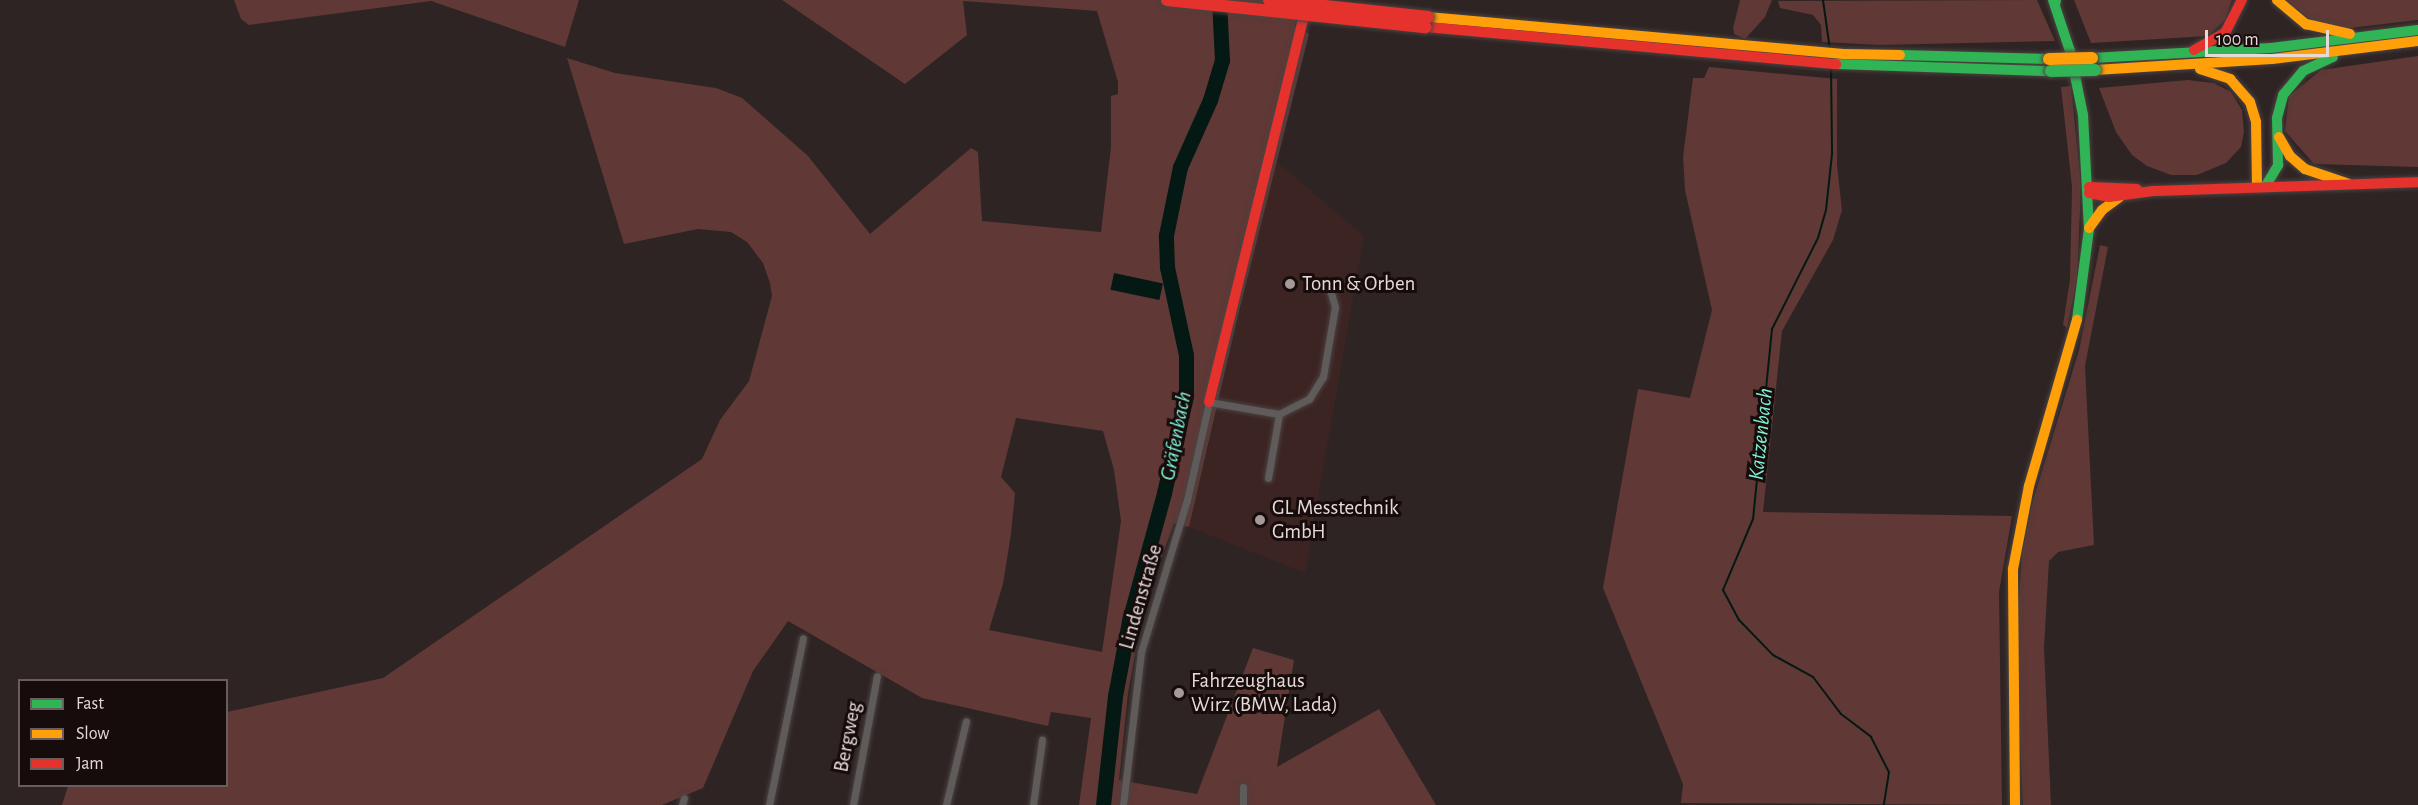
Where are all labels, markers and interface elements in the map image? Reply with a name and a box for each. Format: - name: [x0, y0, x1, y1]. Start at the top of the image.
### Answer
- scale bar: [2208, 18, 2332, 56]
- text: 100 m: [2216, 31, 2259, 49]
- place label: Tonn & Orben: [1302, 271, 1415, 297]
- marker: Tonn & Orben: [1283, 277, 1297, 291]
- water label: Katzenbach: [1743, 387, 1779, 481]
- water label: Gräfenbach: [1154, 389, 1198, 483]
- place label: GL Messtechnik GmbH: [1272, 495, 1399, 545]
- marker: GL Messtechnik GmbH: [1253, 513, 1267, 527]
- street label: Lindenstraße: [1114, 542, 1168, 652]
- place label: Fahrzeughaus Wirz (BMW, Lada): [1191, 668, 1338, 718]
- legend: [18, 679, 228, 787]
- marker: Fahrzeughaus Wirz (BMW, Lada): [1172, 686, 1186, 700]
- text: Fast: [76, 695, 104, 713]
- street label: Bergweg: [829, 700, 867, 774]
- text: Slow: [76, 725, 109, 743]
- text: Jam: [76, 755, 104, 773]

